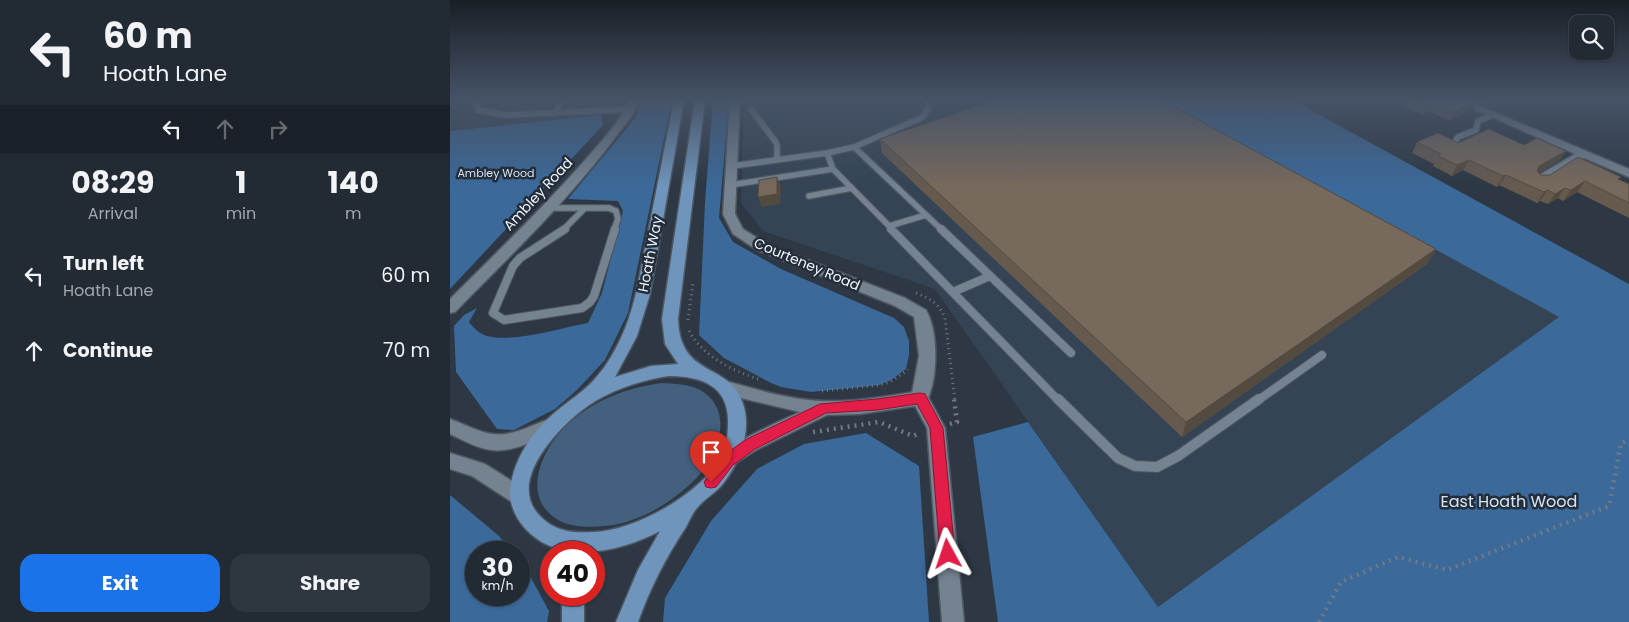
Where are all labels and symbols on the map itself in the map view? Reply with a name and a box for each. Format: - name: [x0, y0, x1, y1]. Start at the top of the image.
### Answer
- street label: Ambley Road: [499, 153, 577, 235]
- park label: Ambley Wood: [457, 165, 535, 181]
- street label: Hoath Way: [633, 214, 667, 294]
- street label: Courteney Road: [751, 233, 863, 295]
- pin: [690, 431, 732, 482]
- park label: East Hoath Wood: [1441, 490, 1577, 513]
- position arrow: [921, 527, 973, 579]
- speed limit sign: 40: [540, 541, 605, 606]

